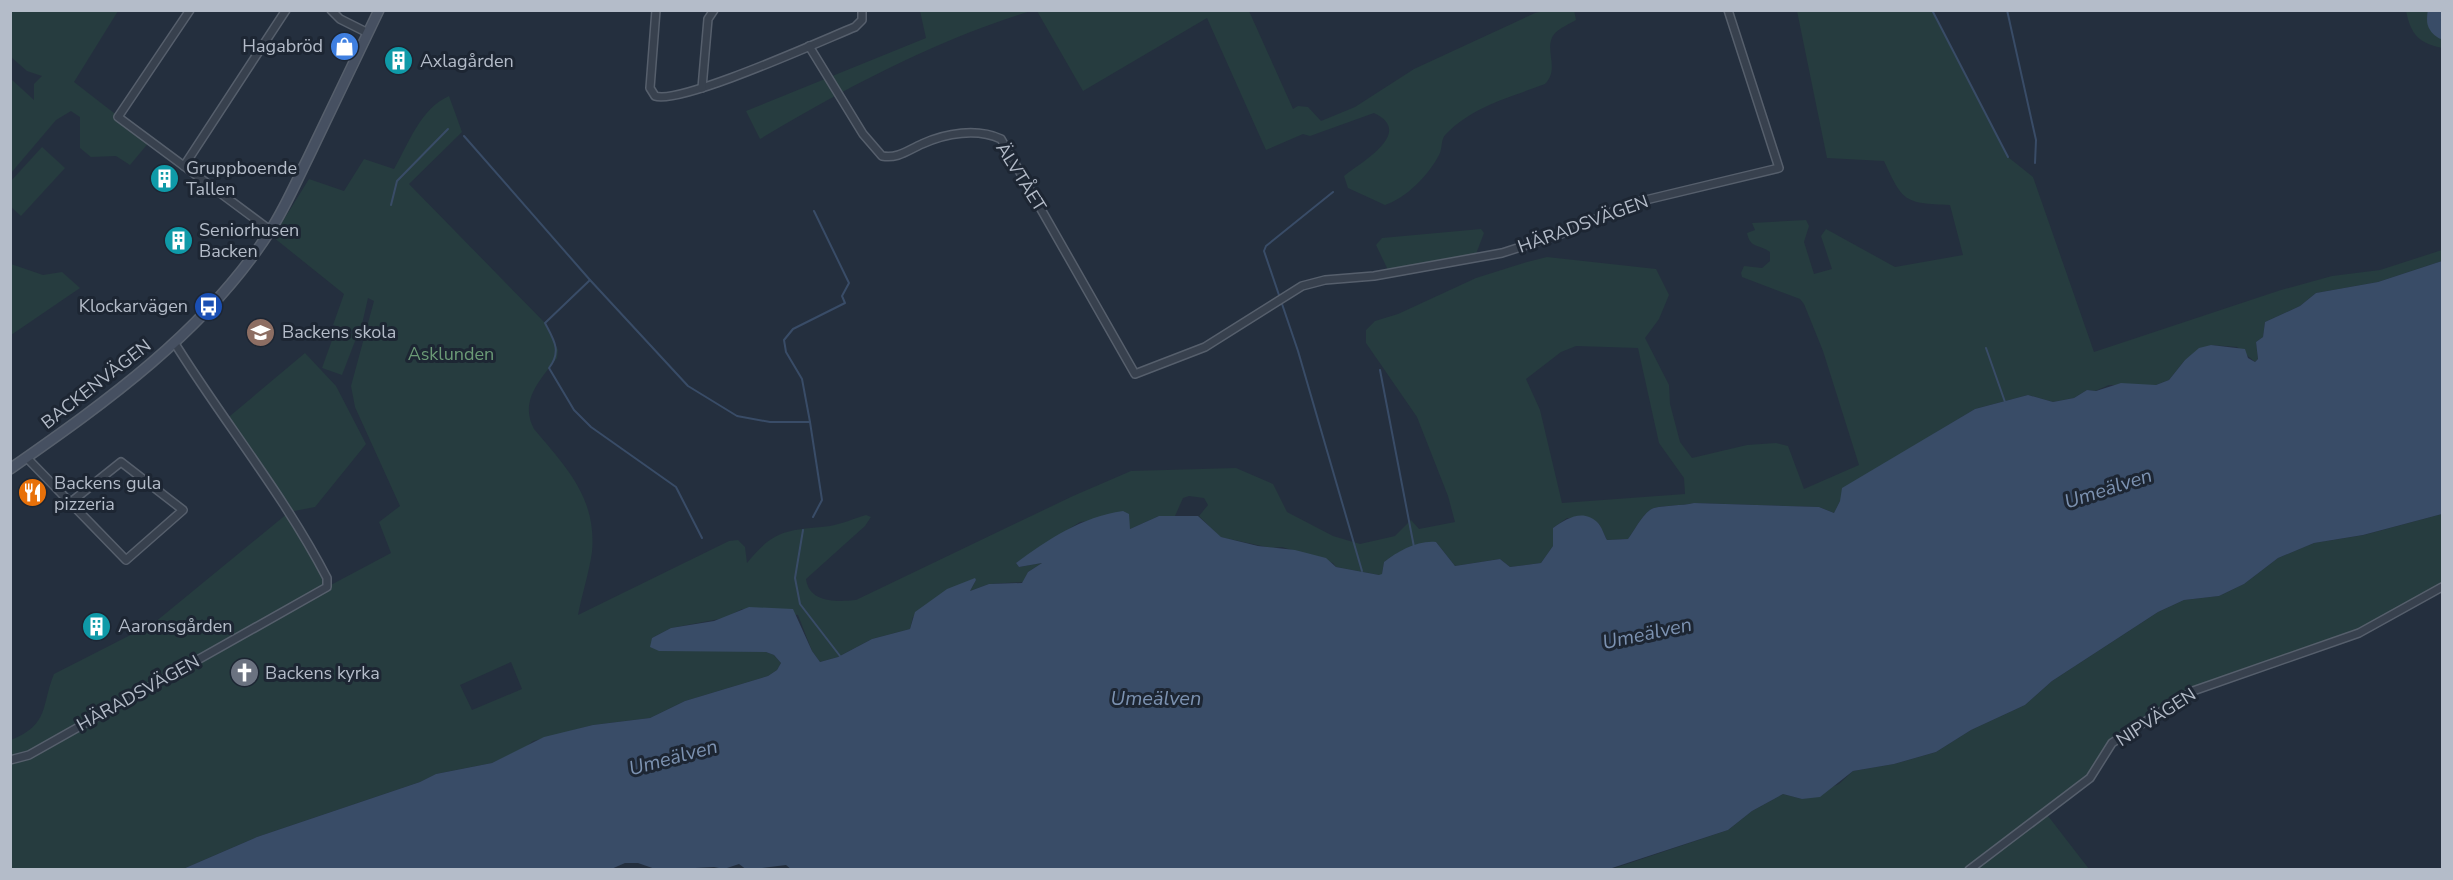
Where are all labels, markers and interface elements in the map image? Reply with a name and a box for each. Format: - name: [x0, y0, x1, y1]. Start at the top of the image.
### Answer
- shop icon: Hagabröd: [328, 30, 360, 62]
- place label: Hagabröd: [242, 34, 323, 58]
- building icon: Axlagården: [383, 45, 415, 77]
- place label: Axlagården: [420, 49, 514, 73]
- street label: ÄLVTÅET: [990, 138, 1052, 216]
- place label: Gruppboende Tallen: [186, 156, 297, 201]
- building icon: Gruppboende Tallen: [149, 162, 181, 194]
- street label: HÄRADSVÄGEN: [1514, 189, 1652, 259]
- place label: Seniorhusen Backen: [199, 218, 299, 263]
- building icon: Seniorhusen Backen: [162, 224, 194, 256]
- bus stop icon: Klockarvägen: [193, 290, 225, 322]
- place label: Klockarvägen: [79, 294, 188, 318]
- school or university icon: Backens skola: [245, 316, 277, 348]
- place label: Backens skola: [282, 320, 396, 344]
- street label: BACKENVÄGEN: [36, 334, 156, 434]
- park label: Asklunden: [408, 342, 494, 366]
- water label: Umeälven: [2061, 462, 2155, 515]
- place label: Backens gula pizzeria: [54, 471, 161, 516]
- restaurant icon: Backens gula pizzeria: [17, 477, 49, 509]
- building icon: Aaronsgården: [81, 610, 113, 642]
- water label: Umeälven: [1600, 611, 1694, 656]
- place label: Aaronsgården: [118, 614, 233, 638]
- street label: HÄRADSVÄGEN: [72, 649, 204, 737]
- church icon: Backens kyrka: [228, 657, 260, 689]
- place label: Backens kyrka: [265, 661, 380, 685]
- street label: NIPVÄGEN: [2112, 682, 2200, 752]
- water label: Umeälven: [1111, 685, 1201, 712]
- water label: Umeälven: [626, 733, 720, 782]

